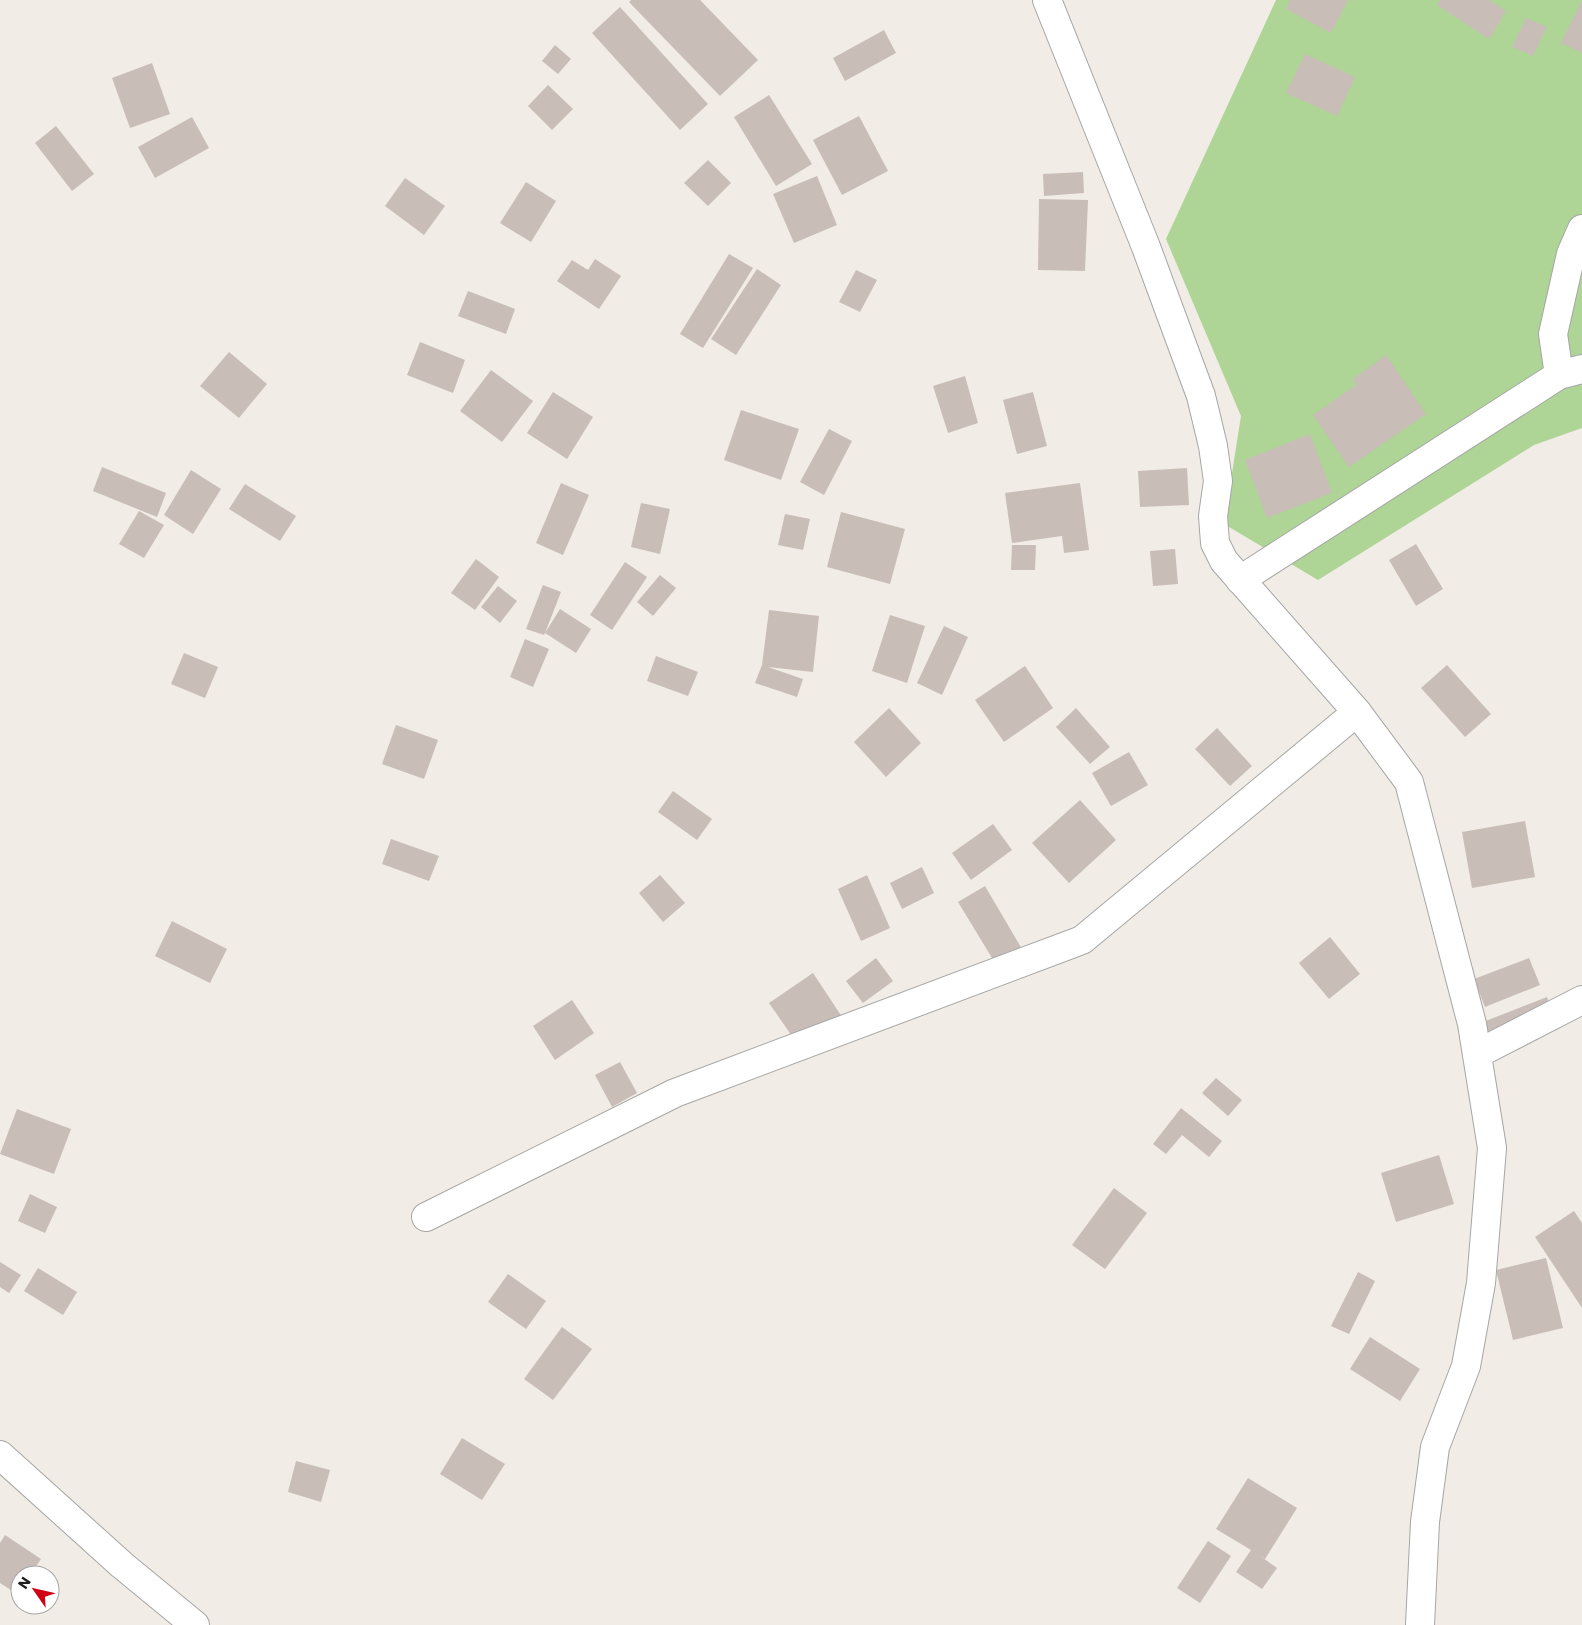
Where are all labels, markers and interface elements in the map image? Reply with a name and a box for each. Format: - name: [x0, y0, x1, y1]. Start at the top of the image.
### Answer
- north arrow: [10, 1565, 60, 1615]
- text: N: [13, 1573, 35, 1593]

